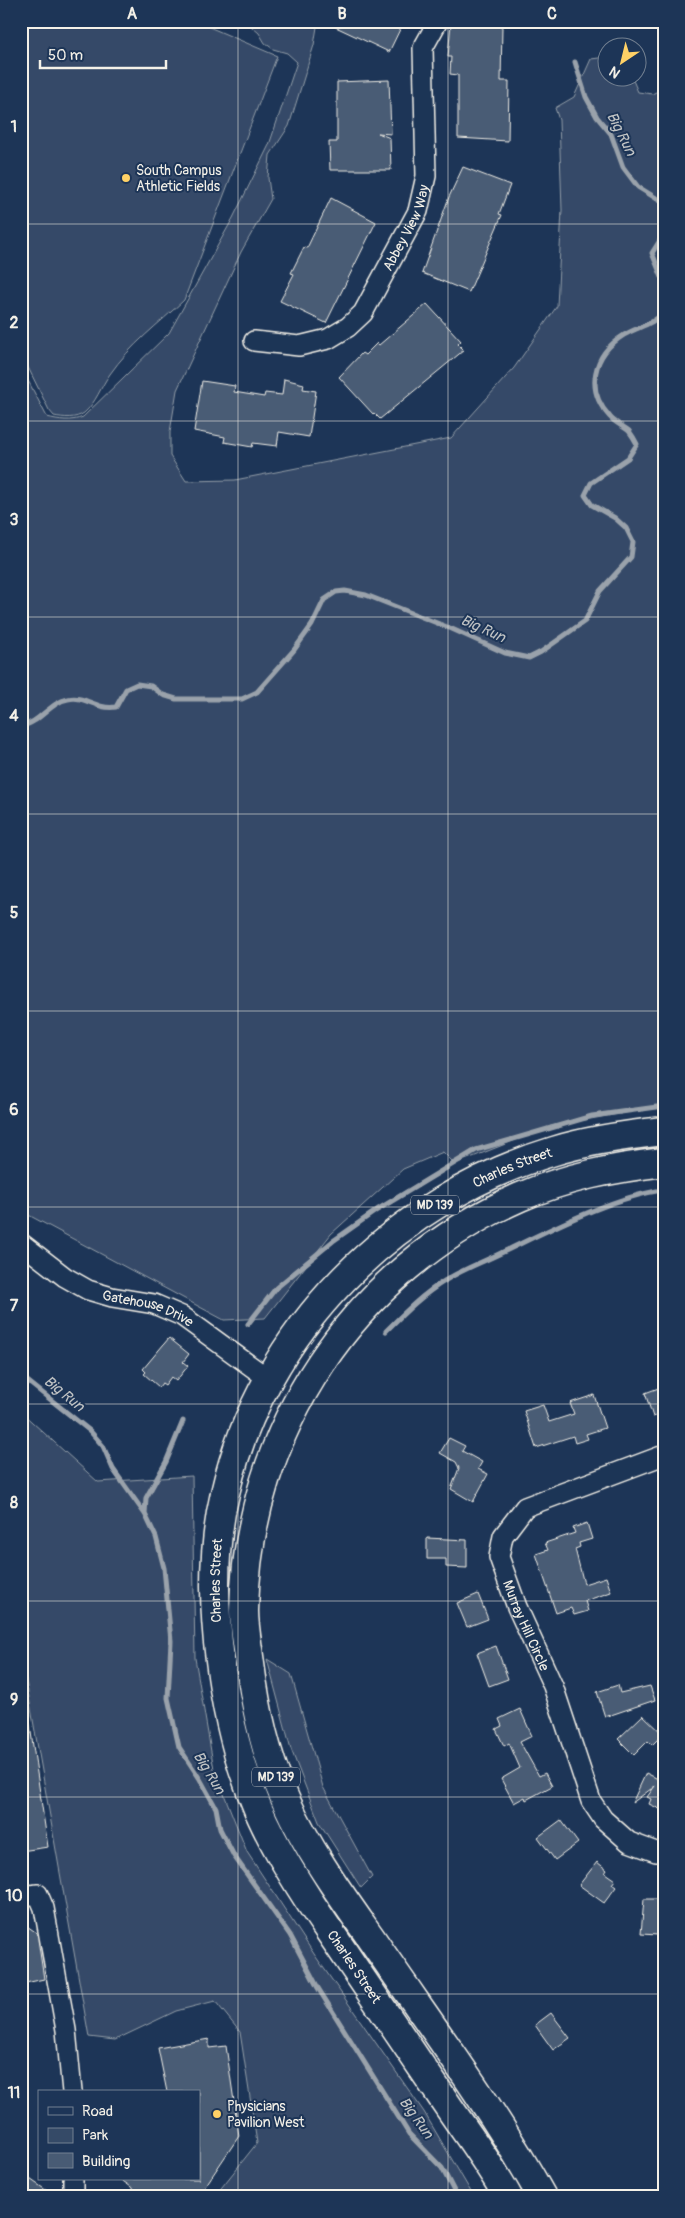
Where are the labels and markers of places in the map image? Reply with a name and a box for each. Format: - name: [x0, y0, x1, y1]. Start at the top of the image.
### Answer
- place label: South Campus Athletic Fields: [136, 162, 222, 195]
- marker: South Campus Athletic Fields: [120, 172, 132, 184]
- place label: Physicians Pavilion West: [227, 2098, 305, 2131]
- marker: Physicians Pavilion West: [211, 2108, 223, 2120]

